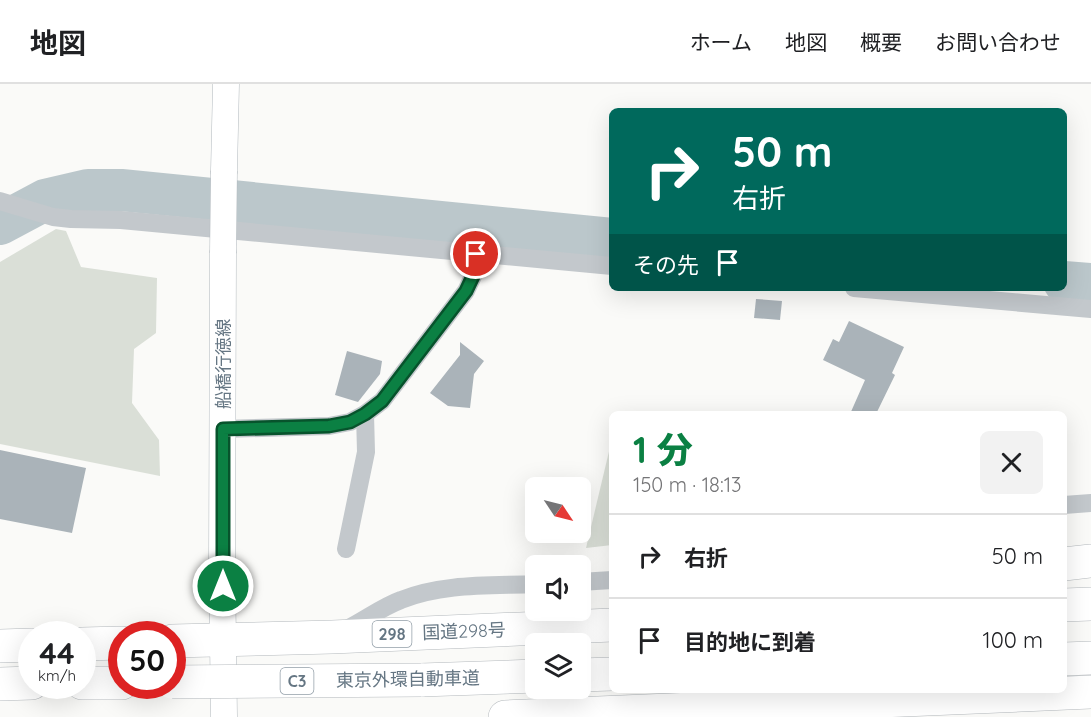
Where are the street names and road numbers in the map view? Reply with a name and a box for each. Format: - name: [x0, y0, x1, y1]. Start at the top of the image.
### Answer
- street label: 船橋行徳線: [212, 319, 235, 409]
- street label: 国道298号: [422, 618, 506, 644]
- road number: 298: [372, 621, 412, 647]
- street label: 東京外環自動車道: [336, 666, 480, 692]
- road number: C3: [280, 668, 314, 694]

